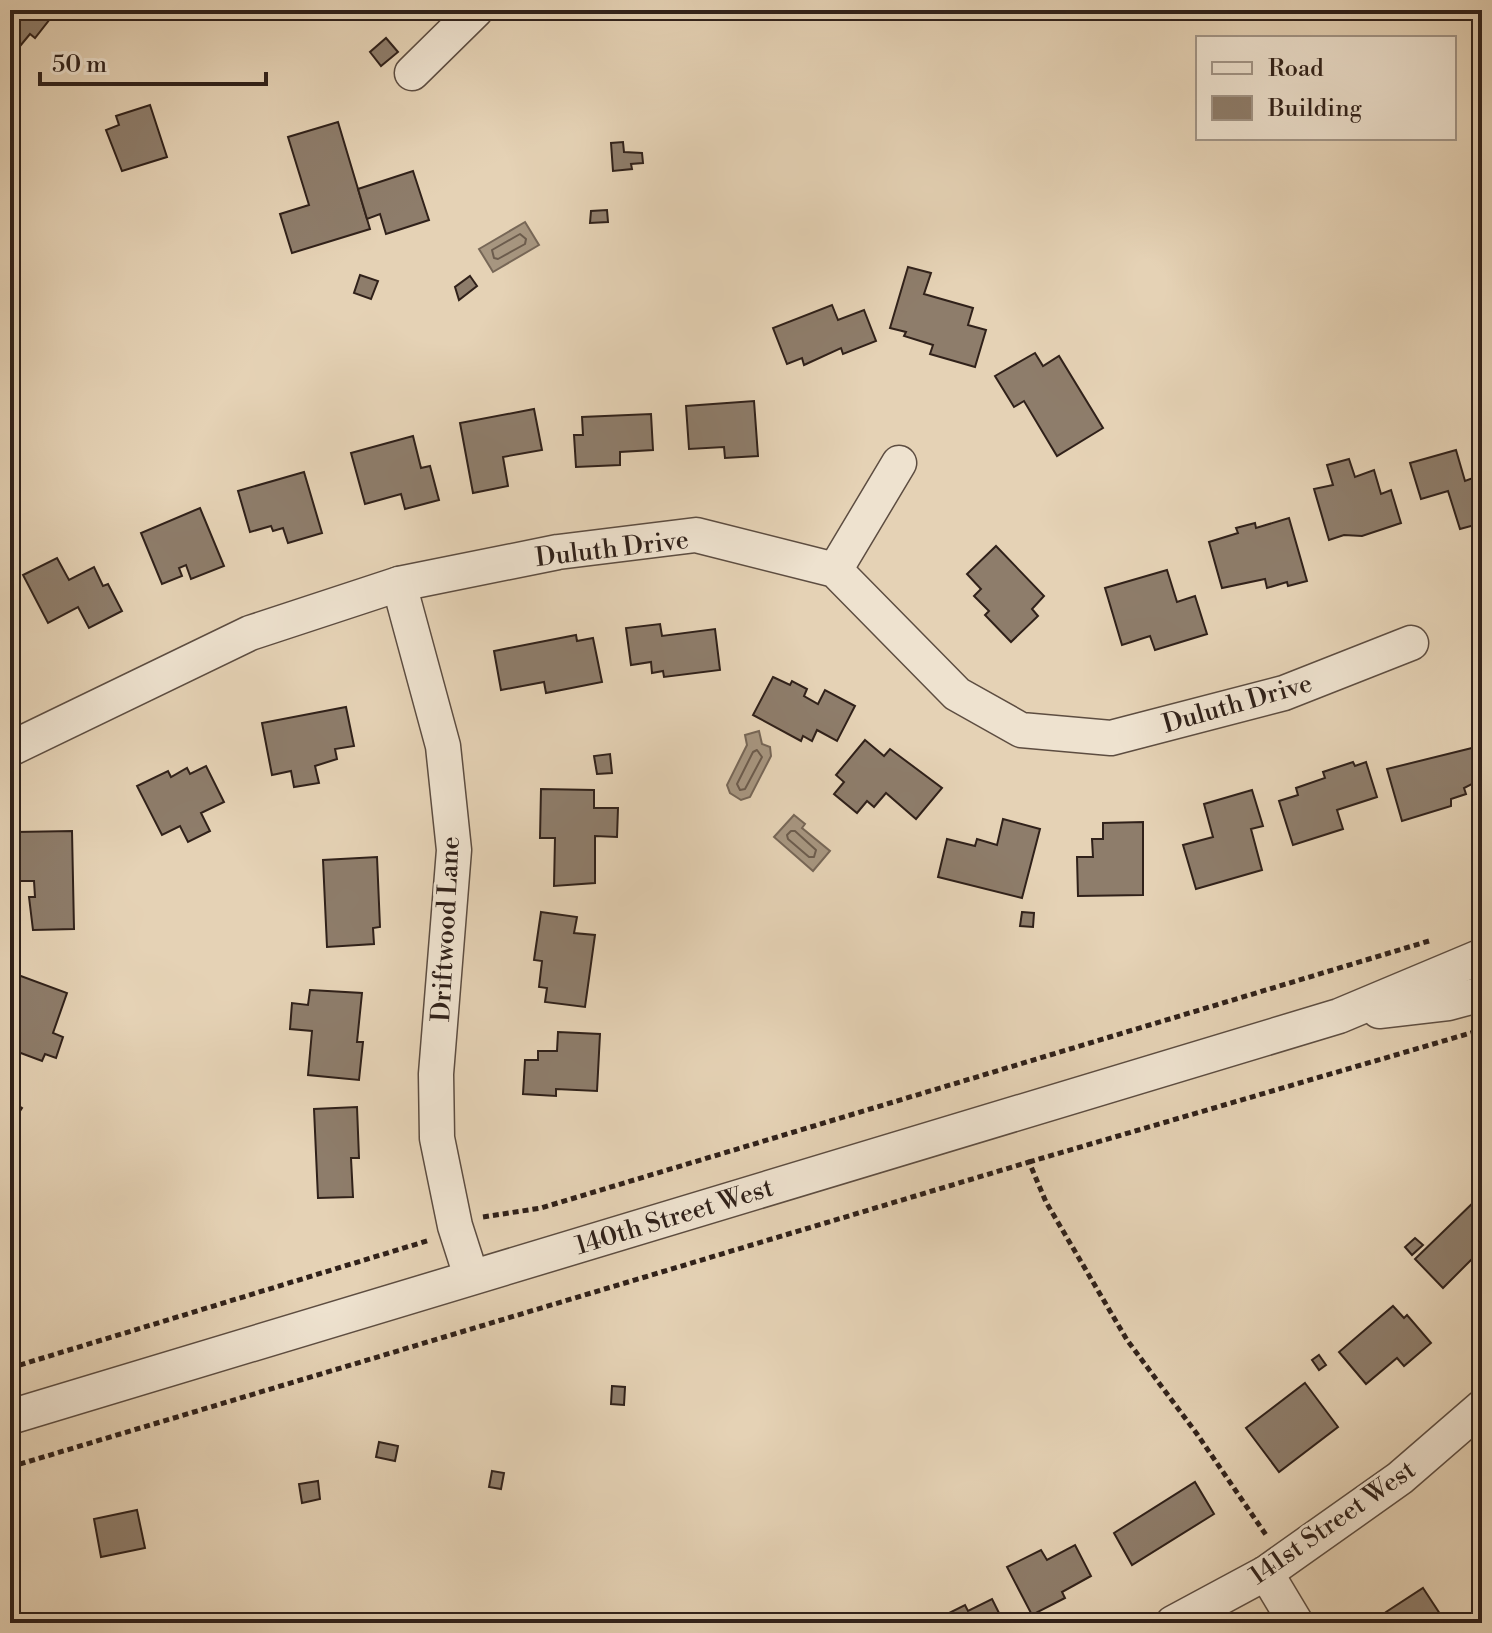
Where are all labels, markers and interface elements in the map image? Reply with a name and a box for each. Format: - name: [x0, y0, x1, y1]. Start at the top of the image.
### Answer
- scale bar: [40, 36, 266, 86]
- legend: [1196, 36, 1456, 140]
- text: 50 m: [52, 50, 107, 80]
- text: Road: [1268, 54, 1324, 84]
- text: Building: [1267, 94, 1362, 124]
- street label: Duluth Drive: [534, 524, 691, 574]
- street label: Duluth Drive: [1159, 667, 1316, 741]
- street label: Driftwood Lane: [425, 835, 467, 1023]
- street label: 140th Street West: [572, 1172, 777, 1262]
- street label: 141st Street West: [1244, 1454, 1422, 1592]

